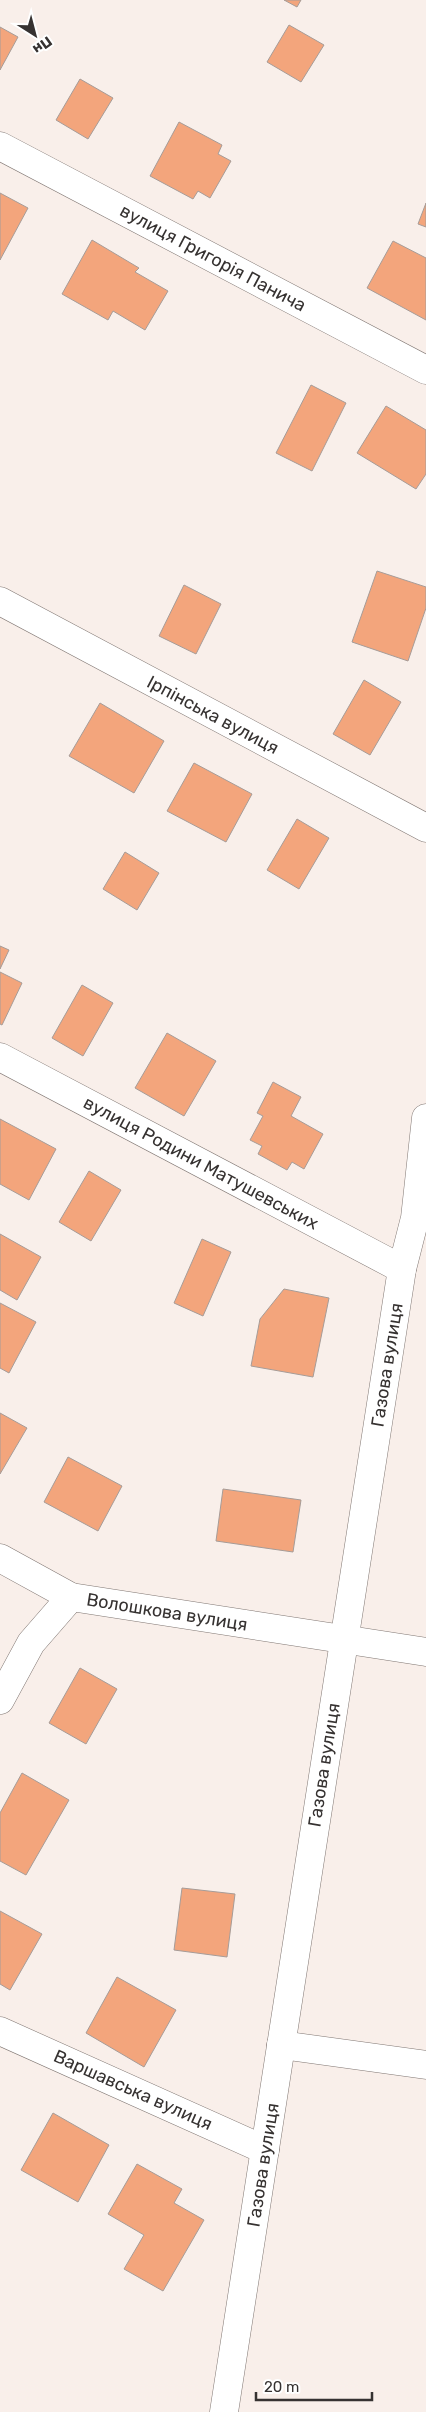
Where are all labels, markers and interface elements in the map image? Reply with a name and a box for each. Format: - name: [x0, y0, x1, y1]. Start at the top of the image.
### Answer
- north arrow: [10, 10, 60, 60]
- text: Пн: [29, 33, 55, 58]
- street label: вулиця Григорія Панича: [116, 200, 310, 316]
- street label: Ірпінська вулиця: [143, 671, 283, 759]
- street label: вулиця Родини Матушевських: [80, 1092, 323, 1235]
- street label: Газова вулиця: [366, 1302, 408, 1428]
- street label: Волошкова вулиця: [85, 1588, 249, 1636]
- street label: Газова вулиця: [303, 1702, 345, 1828]
- street label: Варшавська вулиця: [50, 2045, 216, 2135]
- street label: Газова вулиця: [242, 2102, 284, 2228]
- scale bar: [256, 2370, 372, 2402]
- text: 20 m: [264, 2378, 299, 2396]

